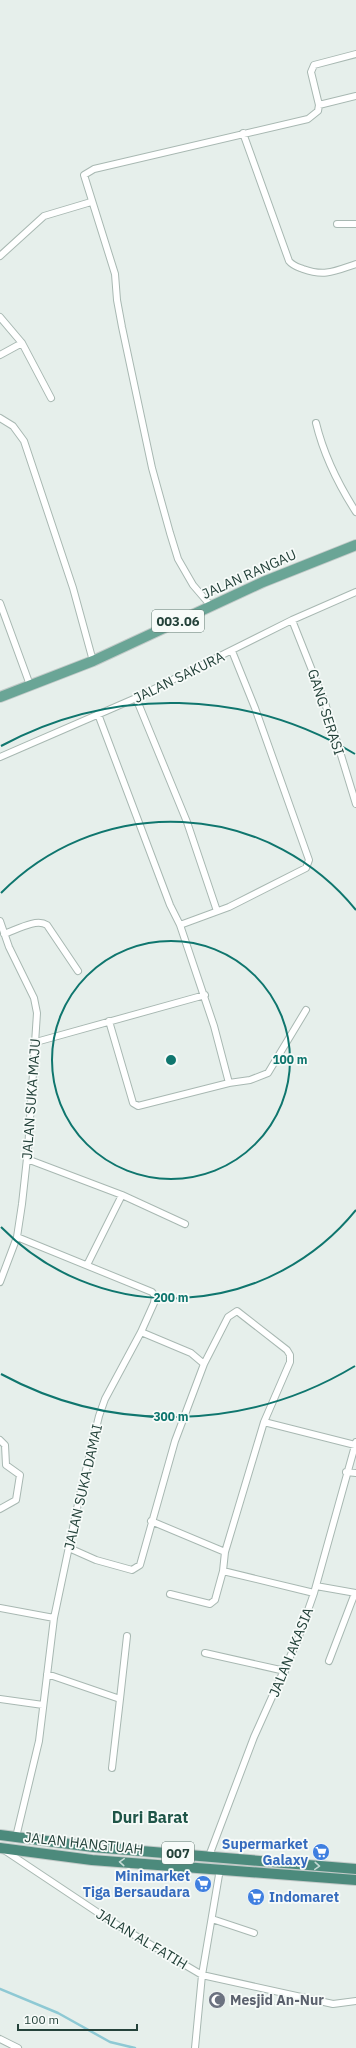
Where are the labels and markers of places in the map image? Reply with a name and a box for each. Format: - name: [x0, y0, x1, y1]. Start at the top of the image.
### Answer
- centre of rings: [164, 1053, 178, 1067]
- place label: Supermarket Galaxy: [222, 1835, 309, 1869]
- supermarket icon: Supermarket Galaxy: [311, 1842, 331, 1862]
- place label: Minimarket Tiga Bersaudara: [83, 1867, 190, 1901]
- supermarket icon: Minimarket Tiga Bersaudara: [193, 1874, 213, 1894]
- supermarket icon: Indomaret: [246, 1887, 266, 1907]
- place label: Indomaret: [269, 1888, 339, 1906]
- mosque icon: Mesjid An-Nur: [207, 1990, 227, 2010]
- place label: Mesjid An-Nur: [230, 1991, 324, 2009]

